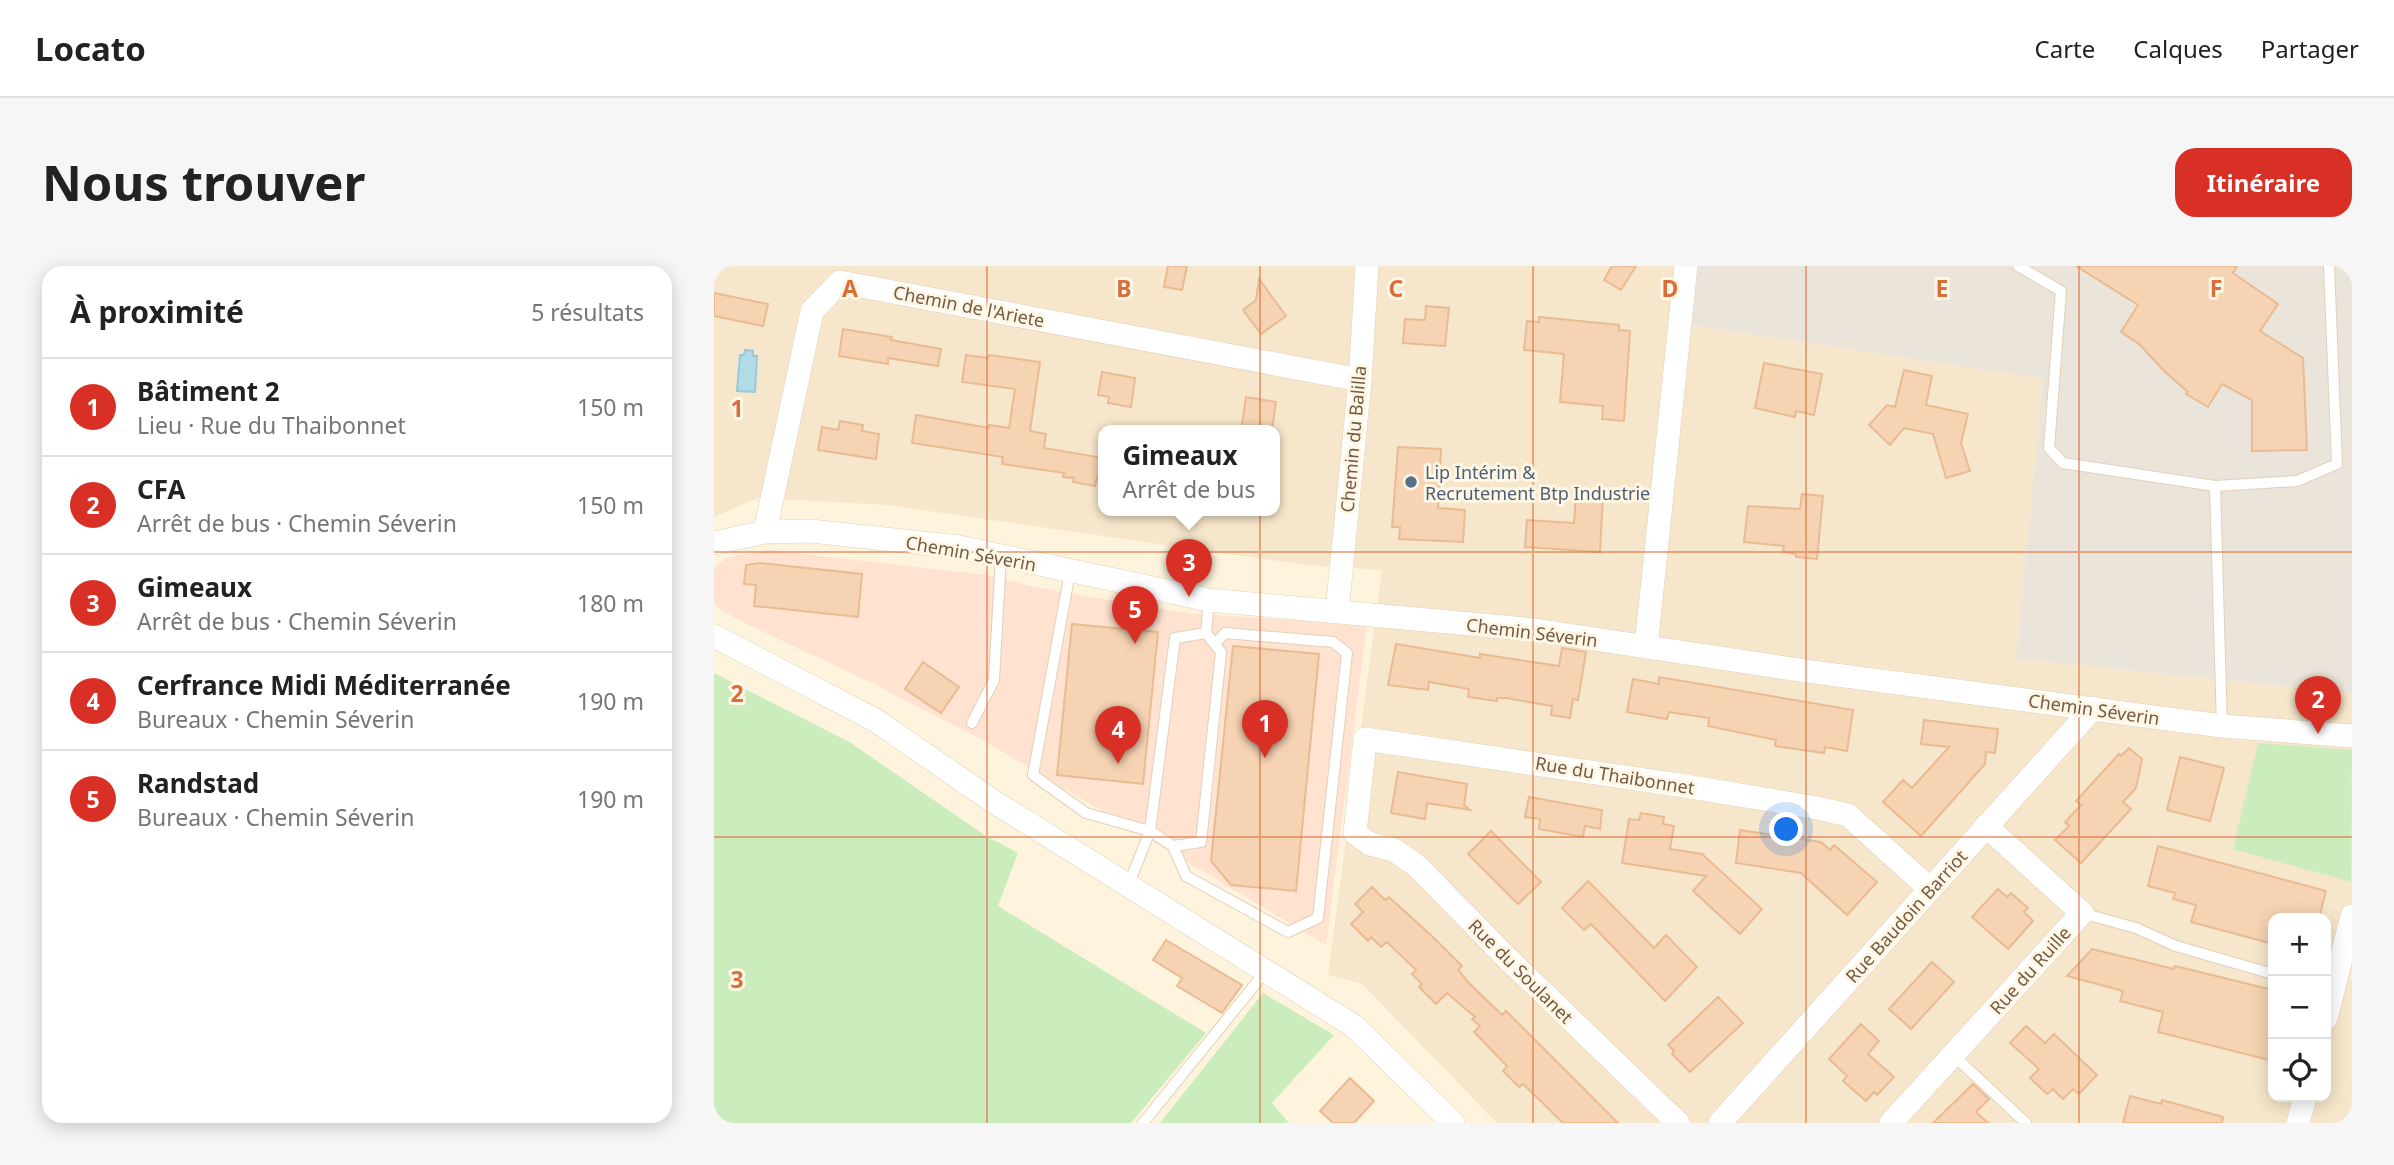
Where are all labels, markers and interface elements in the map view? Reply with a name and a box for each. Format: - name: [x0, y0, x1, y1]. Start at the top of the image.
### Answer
- text: Locato: [35, 26, 146, 71]
- text: Carte: [2035, 32, 2095, 65]
- text: Calques: [2133, 32, 2223, 65]
- text: Partager: [2261, 32, 2359, 65]
- button: Itinéraire: [2175, 148, 2352, 217]
- text: Nous trouver: [42, 149, 365, 215]
- text: A: [842, 272, 858, 304]
- text: B: [1116, 272, 1132, 304]
- text: C: [1389, 272, 1404, 304]
- text: D: [1662, 272, 1678, 304]
- text: E: [1936, 272, 1948, 304]
- text: F: [2210, 272, 2222, 304]
- street label: Chemin de l'Ariete: [891, 280, 1047, 332]
- text: À proximité: [70, 291, 244, 332]
- text: 5 résultats: [531, 296, 644, 328]
- street label: Chemin du Balilla: [1335, 365, 1371, 513]
- text: Bâtiment 2: [137, 373, 280, 409]
- text: 1: [86, 391, 100, 423]
- text: 150 m: [577, 391, 644, 423]
- text: 1: [730, 392, 744, 424]
- text: Lieu · Rue du Thaibonnet: [137, 409, 406, 441]
- popup: [1098, 425, 1280, 516]
- text: Gimeaux: [1123, 437, 1238, 473]
- place label: Lip Intérim & Recrutement Btp Industrie: [1425, 460, 1650, 505]
- text: CFA: [137, 471, 185, 507]
- text: Arrêt de bus: [1123, 473, 1255, 505]
- marker: Lip Intérim & Recrutement Btp Industrie: [1403, 474, 1419, 490]
- text: 2: [86, 489, 100, 521]
- text: 150 m: [577, 489, 644, 521]
- text: Arrêt de bus · Chemin Séverin: [137, 507, 457, 539]
- street label: Chemin Séverin: [904, 530, 1038, 576]
- pin: 3: [1166, 539, 1212, 597]
- text: Gimeaux: [137, 569, 252, 605]
- pin: 5: [1112, 586, 1158, 644]
- text: 3: [86, 587, 100, 619]
- text: 180 m: [577, 587, 644, 619]
- text: Arrêt de bus · Chemin Séverin: [137, 605, 457, 637]
- street label: Chemin Séverin: [1465, 612, 1599, 652]
- text: Cerfrance Midi Méditerranée: [137, 667, 511, 703]
- pin: 2: [2295, 676, 2341, 734]
- text: 2: [730, 677, 744, 709]
- text: 4: [86, 685, 100, 717]
- text: 190 m: [577, 685, 644, 717]
- street label: Chemin Séverin: [2027, 688, 2161, 730]
- pin: 1: [1242, 700, 1288, 758]
- text: Bureaux · Chemin Séverin: [137, 703, 414, 735]
- pin: 4: [1095, 706, 1141, 764]
- street label: Rue du Thaibonnet: [1534, 751, 1697, 800]
- text: Randstad: [137, 765, 259, 801]
- text: 5: [86, 783, 100, 815]
- text: 190 m: [577, 783, 644, 815]
- text: Bureaux · Chemin Séverin: [137, 801, 414, 833]
- your location: [1769, 812, 1803, 846]
- street label: Rue Baudoin Barriot: [1840, 844, 1973, 988]
- map controls: [2268, 913, 2331, 1102]
- button: +: [2268, 913, 2331, 976]
- street label: Rue du Soulanet: [1464, 914, 1579, 1029]
- street label: Rue du Ruille: [1984, 921, 2076, 1019]
- text: 3: [730, 963, 744, 995]
- button: −: [2268, 976, 2331, 1039]
- button: locate: [2268, 1039, 2331, 1102]

